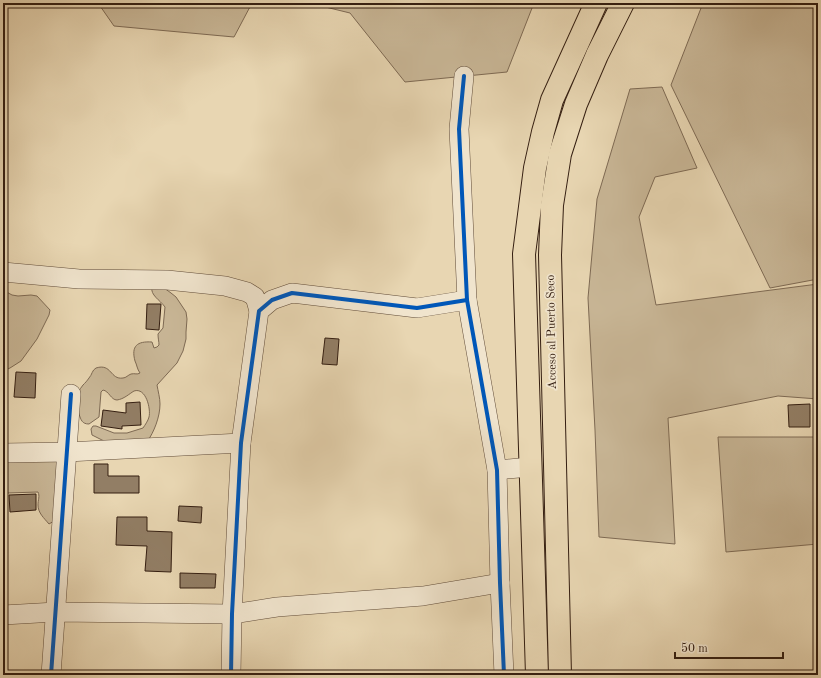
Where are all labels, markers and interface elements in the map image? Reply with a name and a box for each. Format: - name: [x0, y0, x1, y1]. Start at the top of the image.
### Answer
- street label: Acceso al Puerto Seco: [545, 274, 559, 390]
- scale bar: [675, 634, 783, 660]
- text: 50 m: [681, 642, 708, 655]

